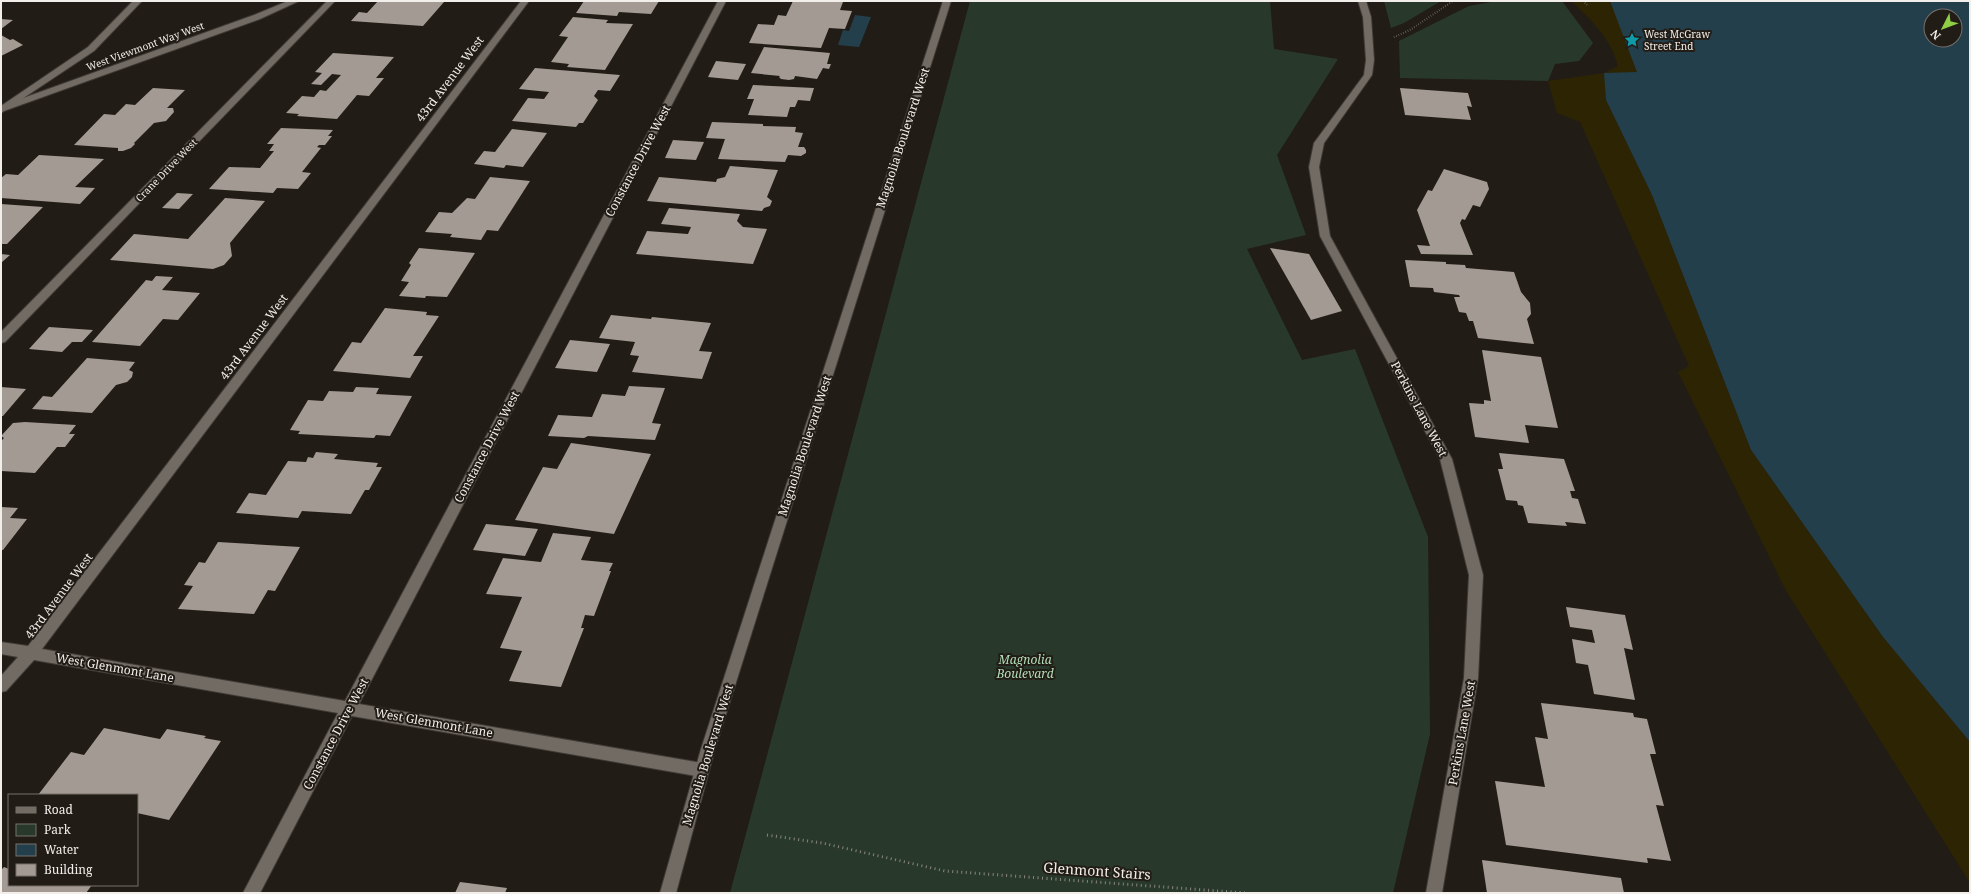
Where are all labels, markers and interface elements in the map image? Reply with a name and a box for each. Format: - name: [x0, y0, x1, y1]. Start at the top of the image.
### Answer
- north arrow: [1923, 8, 1963, 48]
- street label: West Viewmont Way West: [84, 18, 206, 74]
- place label: West McGraw Street End: [1644, 27, 1710, 53]
- text: N: [1927, 27, 1944, 43]
- place icon: West McGraw Street End: [1623, 31, 1641, 49]
- street label: 43rd Avenue West: [412, 32, 488, 125]
- street label: Magnolia Boulevard West: [872, 65, 933, 210]
- street label: Constance Drive West: [601, 102, 674, 220]
- street label: Crane Drive West: [132, 135, 200, 205]
- street label: 43rd Avenue West: [216, 290, 292, 383]
- street label: Perkins Lane West: [1387, 358, 1452, 459]
- street label: Magnolia Boulevard West: [774, 373, 835, 518]
- street label: Constance Drive West: [450, 388, 523, 506]
- street label: 43rd Avenue West: [21, 549, 97, 642]
- street label: West Glenmont Lane: [55, 649, 175, 686]
- park label: Magnolia Boulevard: [995, 651, 1054, 682]
- street label: Constance Drive West: [299, 675, 372, 793]
- street label: Perkins Lane West: [1444, 679, 1479, 787]
- street label: Magnolia Boulevard West: [678, 682, 737, 828]
- street label: West Glenmont Lane: [374, 704, 494, 741]
- legend: [8, 794, 138, 886]
- text: Road: [44, 801, 74, 818]
- text: Park: [44, 821, 72, 838]
- text: Water: [44, 841, 79, 858]
- street label: Glenmont Stairs: [1043, 857, 1151, 884]
- text: Building: [44, 861, 93, 878]

